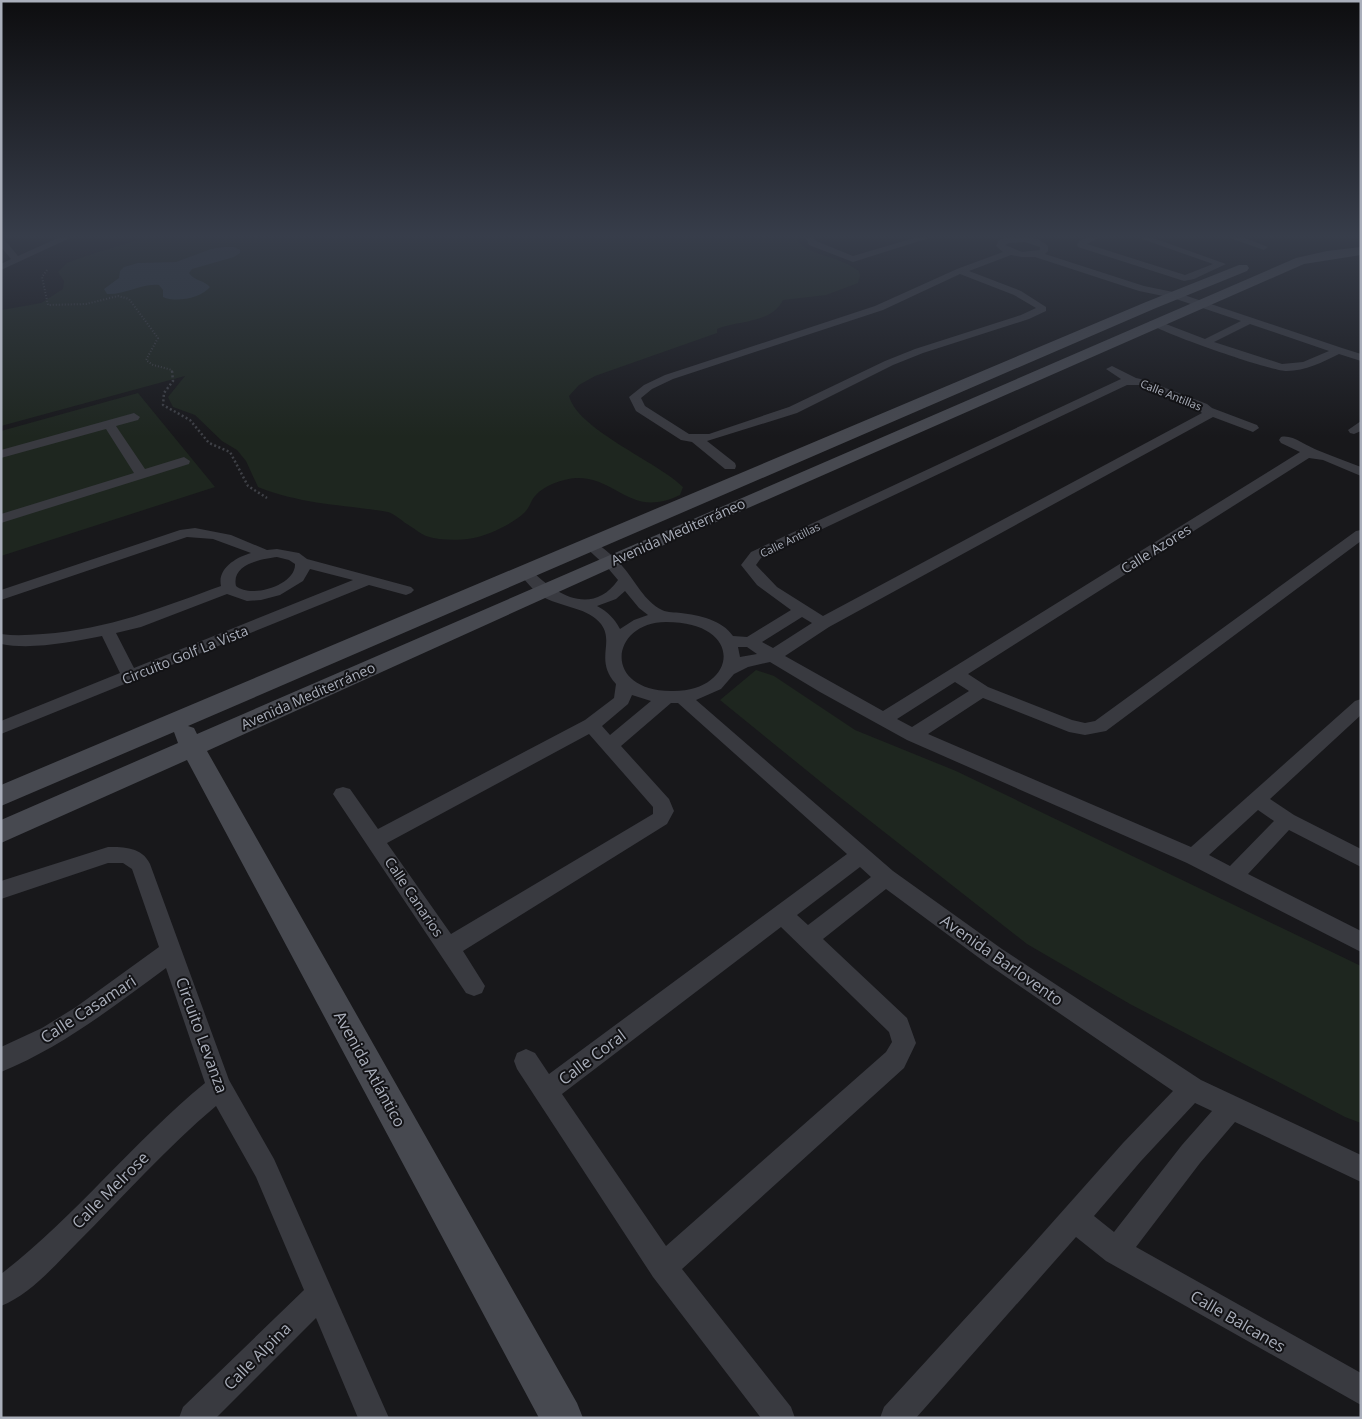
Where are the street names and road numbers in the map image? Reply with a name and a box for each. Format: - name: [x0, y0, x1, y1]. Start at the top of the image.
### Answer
- street label: Calle Antillas: [1138, 375, 1204, 414]
- street label: Avenida Mediterráneo: [608, 493, 748, 570]
- street label: Calle Antillas: [757, 519, 822, 561]
- street label: Calle Azores: [1117, 519, 1195, 578]
- street label: Circuito Golf La Vista: [119, 621, 251, 689]
- street label: Avenida Mediterráneo: [238, 657, 378, 734]
- street label: Calle Canarios: [381, 853, 448, 941]
- street label: Avenida Barlovento: [936, 909, 1068, 1011]
- street label: Calle Casamari: [36, 970, 140, 1048]
- street label: Circuito Levanza: [171, 974, 233, 1096]
- street label: Avenida Atlántico: [329, 1007, 411, 1131]
- street label: Calle Coral: [554, 1024, 630, 1090]
- street label: Calle Melrose: [67, 1147, 153, 1233]
- street label: Calle Balcanes: [1186, 1285, 1290, 1357]
- street label: Calle Alpina: [219, 1318, 295, 1394]

